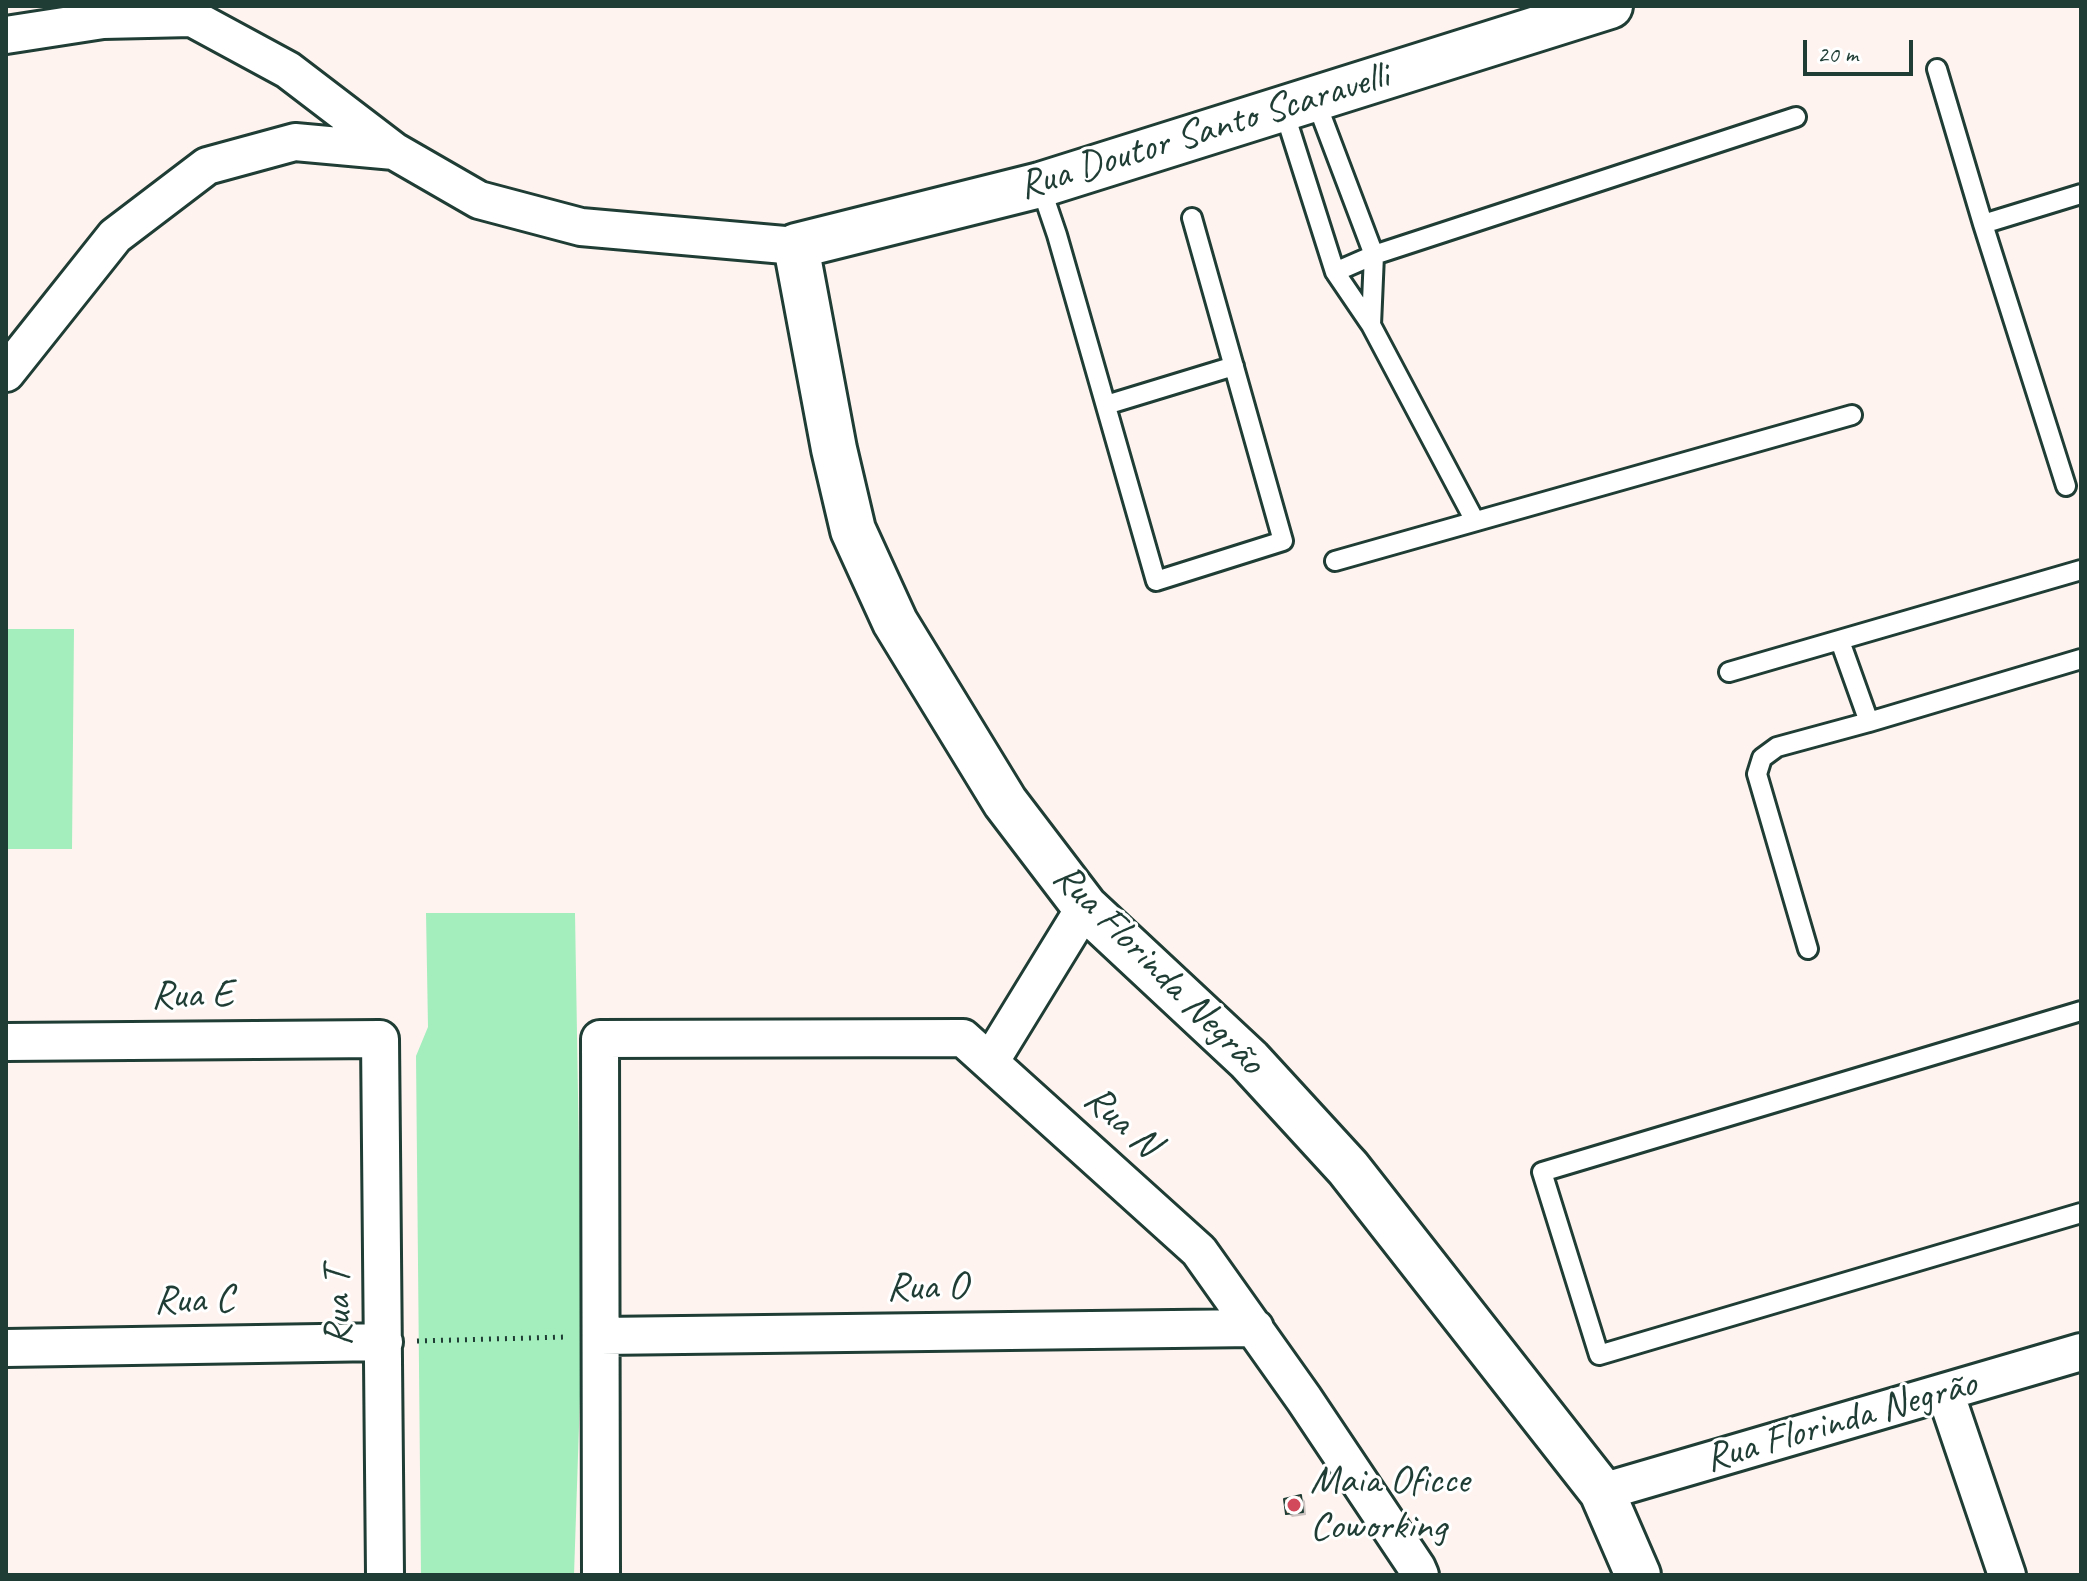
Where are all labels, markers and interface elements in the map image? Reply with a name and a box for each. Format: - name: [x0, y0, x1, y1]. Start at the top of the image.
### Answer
- scale bar: [1807, 24, 1917, 74]
- text: 20 m: [1817, 39, 1858, 69]
- street label: Rua Doutor Santo Scaravelli: [1013, 53, 1395, 211]
- street label: Rua Florinda Negrão: [1042, 854, 1274, 1086]
- street label: Rua E: [151, 971, 233, 1021]
- street label: Rua N: [1073, 1076, 1169, 1168]
- street label: Rua O: [886, 1263, 968, 1313]
- street label: Rua T: [314, 1267, 364, 1347]
- street label: Rua C: [154, 1276, 234, 1326]
- street label: Rua Florinda Negrão: [1700, 1360, 1982, 1484]
- place label: Maia Oficce Coworking: [1310, 1458, 1469, 1552]
- marker: Maia Oficce Coworking: [1285, 1496, 1303, 1514]

